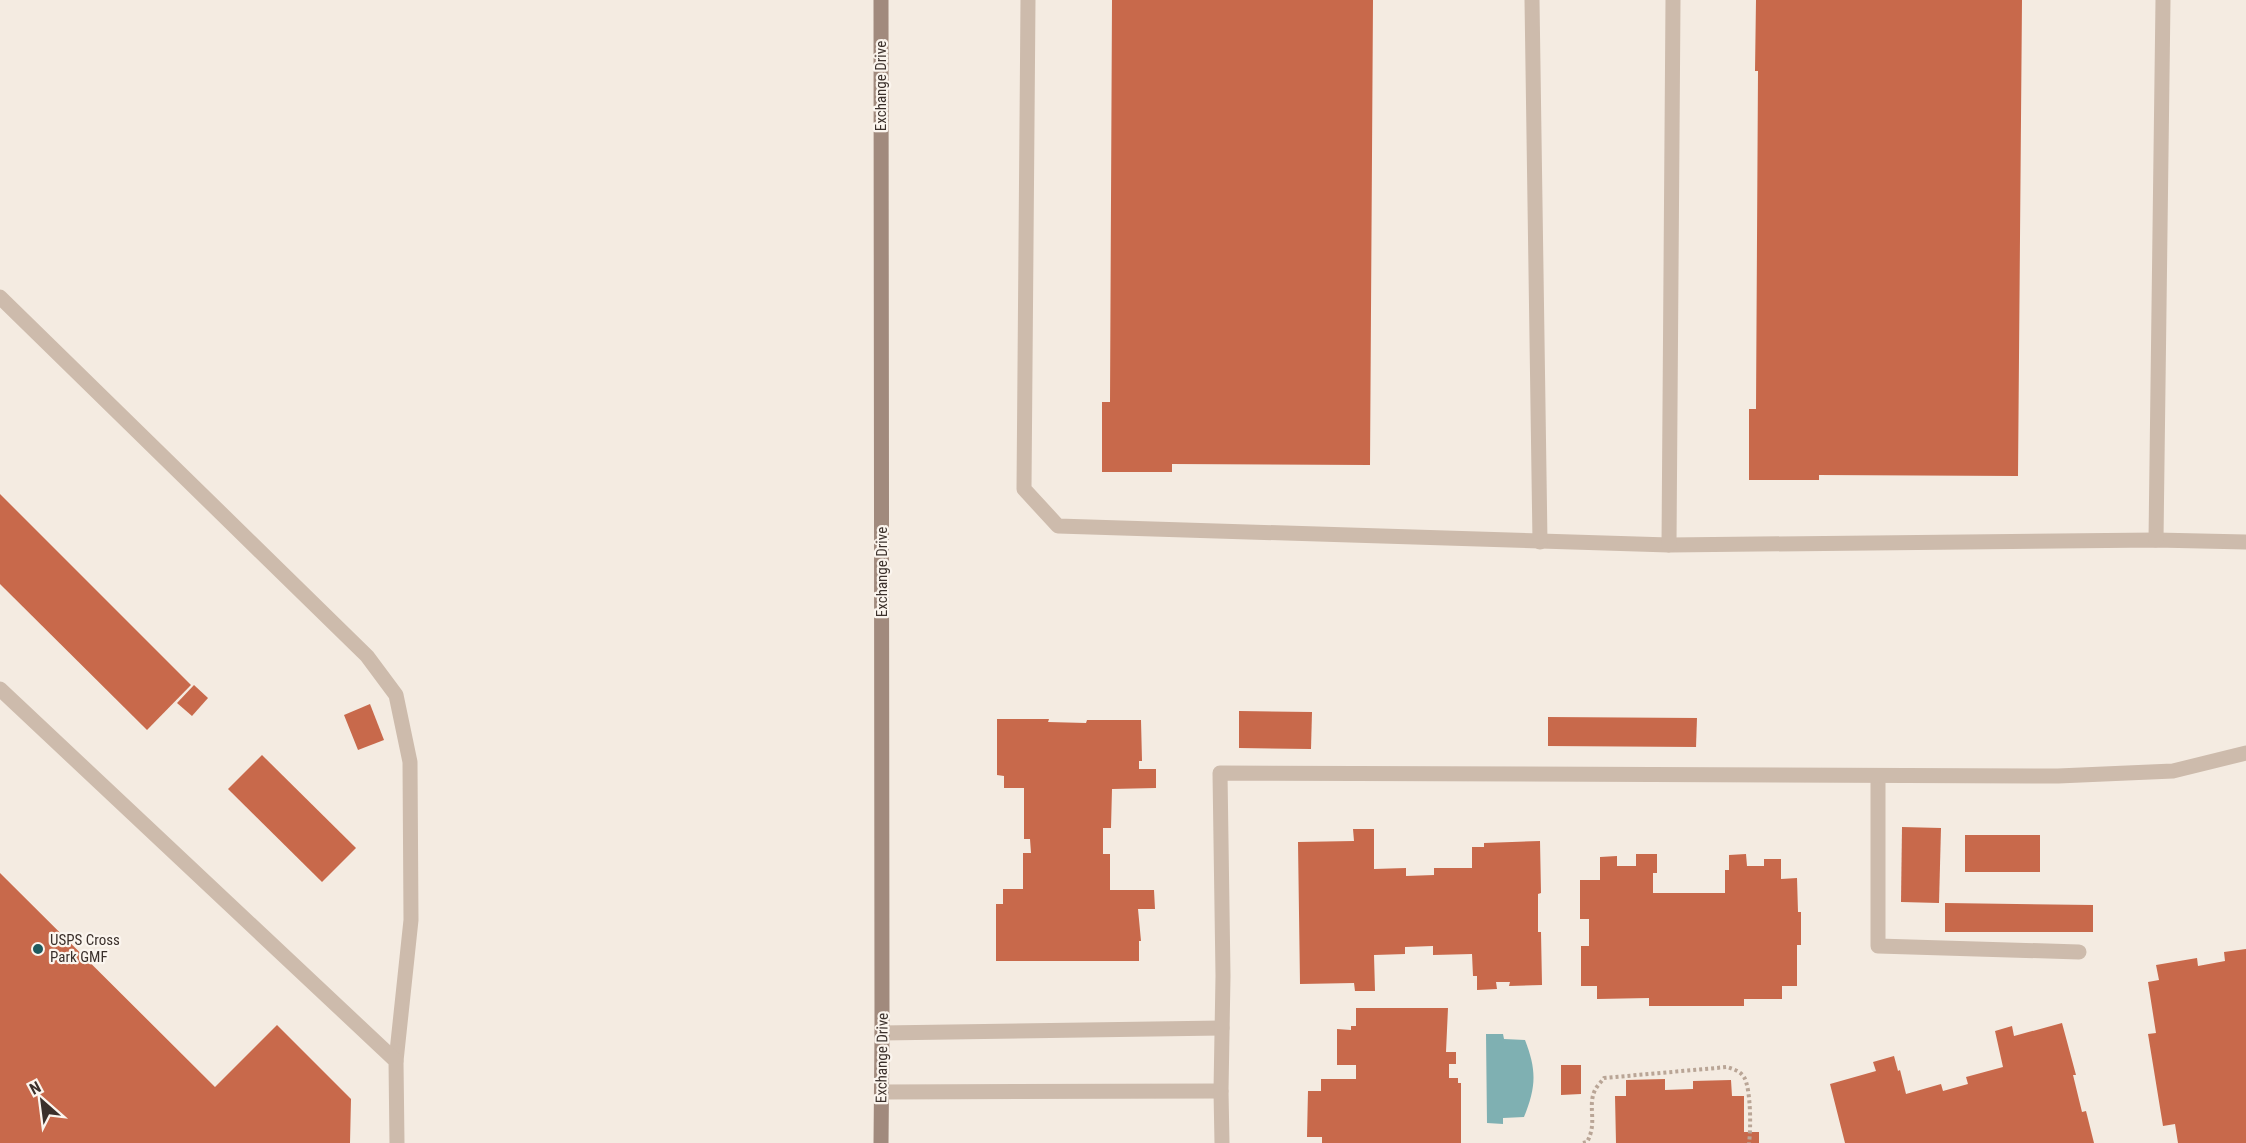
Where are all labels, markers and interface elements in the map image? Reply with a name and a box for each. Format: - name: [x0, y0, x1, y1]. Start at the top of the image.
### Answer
- street label: Exchange Drive: [872, 41, 890, 131]
- street label: Exchange Drive: [873, 527, 891, 617]
- place label: USPS Cross Park GMF: [50, 931, 120, 966]
- marker: USPS Cross Park GMF: [31, 942, 45, 956]
- street label: Exchange Drive: [872, 1013, 892, 1103]
- north arrow: [12, 1071, 72, 1131]
- text: N: [26, 1078, 44, 1099]

